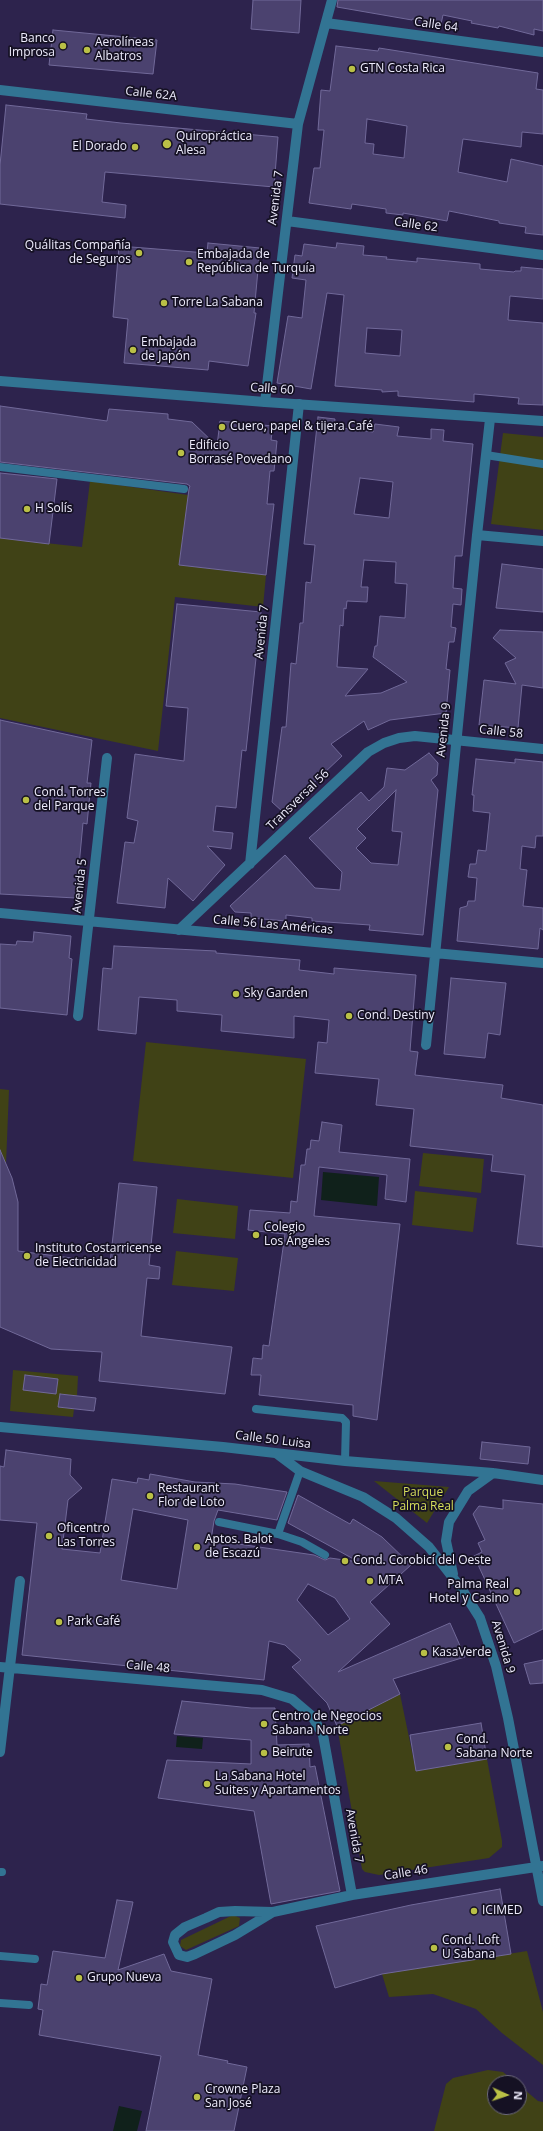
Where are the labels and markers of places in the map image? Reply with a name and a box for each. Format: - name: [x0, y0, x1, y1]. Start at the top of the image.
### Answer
- place label: Banco Improsa: [9, 32, 55, 60]
- place label: Aerolíneas Albatros: [95, 36, 154, 64]
- marker: Banco Improsa: [58, 41, 68, 51]
- marker: Aerolíneas Albatros: [82, 45, 92, 55]
- place label: GTN Costa Rica: [360, 62, 445, 76]
- marker: GTN Costa Rica: [347, 64, 357, 74]
- place label: Quiropráctica Alesa: [176, 130, 252, 158]
- marker: Quiropráctica Alesa: [161, 138, 173, 150]
- place label: El Dorado: [72, 140, 127, 154]
- marker: El Dorado: [130, 142, 140, 152]
- place label: Quálitas Compañía de Seguros: [25, 239, 131, 267]
- marker: Quálitas Compañía de Seguros: [134, 248, 144, 258]
- place label: Embajada de República de Turquía: [197, 248, 315, 276]
- marker: Embajada de República de Turquía: [184, 257, 194, 267]
- place label: Torre La Sabana: [172, 296, 263, 310]
- marker: Torre La Sabana: [159, 298, 169, 308]
- place label: Embajada de Japón: [141, 336, 196, 364]
- marker: Embajada de Japón: [128, 345, 138, 355]
- place label: Cuero, papel & tijera Café: [230, 420, 373, 434]
- marker: Cuero, papel & tijera Café: [217, 422, 227, 432]
- place label: Edificio Borrasé Povedano: [189, 439, 292, 467]
- marker: Edificio Borrasé Povedano: [176, 448, 186, 458]
- place label: H Solís: [35, 502, 73, 516]
- marker: H Solís: [22, 504, 32, 514]
- place label: Cond. Torres del Parque: [34, 786, 106, 814]
- marker: Cond. Torres del Parque: [21, 795, 31, 805]
- place label: Sky Garden: [244, 987, 308, 1001]
- marker: Sky Garden: [231, 989, 241, 999]
- place label: Cond. Destiny: [357, 1009, 435, 1023]
- marker: Cond. Destiny: [344, 1011, 354, 1021]
- place label: Colegio Los Ángeles: [264, 1221, 330, 1249]
- marker: Colegio Los Ángeles: [251, 1230, 261, 1240]
- place label: Instituto Costarricense de Electricidad: [35, 1242, 162, 1270]
- marker: Instituto Costarricense de Electricidad: [22, 1251, 32, 1261]
- place label: Restaurant Flor de Loto: [158, 1482, 225, 1510]
- marker: Restaurant Flor de Loto: [145, 1491, 155, 1501]
- place label: Oficentro Las Torres: [57, 1522, 115, 1550]
- marker: Oficentro Las Torres: [44, 1531, 54, 1541]
- place label: Aptos. Balot de Escazú: [205, 1533, 272, 1561]
- marker: Aptos. Balot de Escazú: [192, 1542, 202, 1552]
- place label: Cond. Corobicí del Oeste: [353, 1554, 491, 1568]
- marker: Cond. Corobicí del Oeste: [340, 1556, 350, 1566]
- place label: MTA: [378, 1574, 403, 1588]
- marker: MTA: [365, 1576, 375, 1586]
- place label: Palma Real Hotel y Casino: [429, 1578, 509, 1606]
- marker: Palma Real Hotel y Casino: [512, 1587, 522, 1597]
- place label: Park Café: [67, 1615, 120, 1629]
- marker: Park Café: [54, 1617, 64, 1627]
- place label: KasaVerde: [432, 1646, 491, 1660]
- marker: KasaVerde: [419, 1648, 429, 1658]
- place label: Centro de Negocios Sabana Norte: [272, 1710, 382, 1738]
- marker: Centro de Negocios Sabana Norte: [259, 1719, 269, 1729]
- place label: Cond. Sabana Norte: [456, 1733, 533, 1761]
- marker: Cond. Sabana Norte: [443, 1742, 453, 1752]
- place label: Beirute: [272, 1746, 313, 1760]
- marker: Beirute: [259, 1748, 269, 1758]
- place label: La Sabana Hotel Suites y Apartamentos: [215, 1770, 341, 1798]
- marker: La Sabana Hotel Suites y Apartamentos: [202, 1779, 212, 1789]
- place label: ICIMED: [482, 1904, 522, 1918]
- marker: ICIMED: [469, 1906, 479, 1916]
- place label: Cond. Loft U Sabana: [442, 1934, 500, 1962]
- marker: Cond. Loft U Sabana: [429, 1943, 439, 1953]
- place label: Grupo Nueva: [87, 1971, 161, 1985]
- marker: Grupo Nueva: [74, 1973, 84, 1983]
- place label: Crowne Plaza San José: [205, 2083, 280, 2111]
- marker: Crowne Plaza San José: [192, 2092, 202, 2102]

